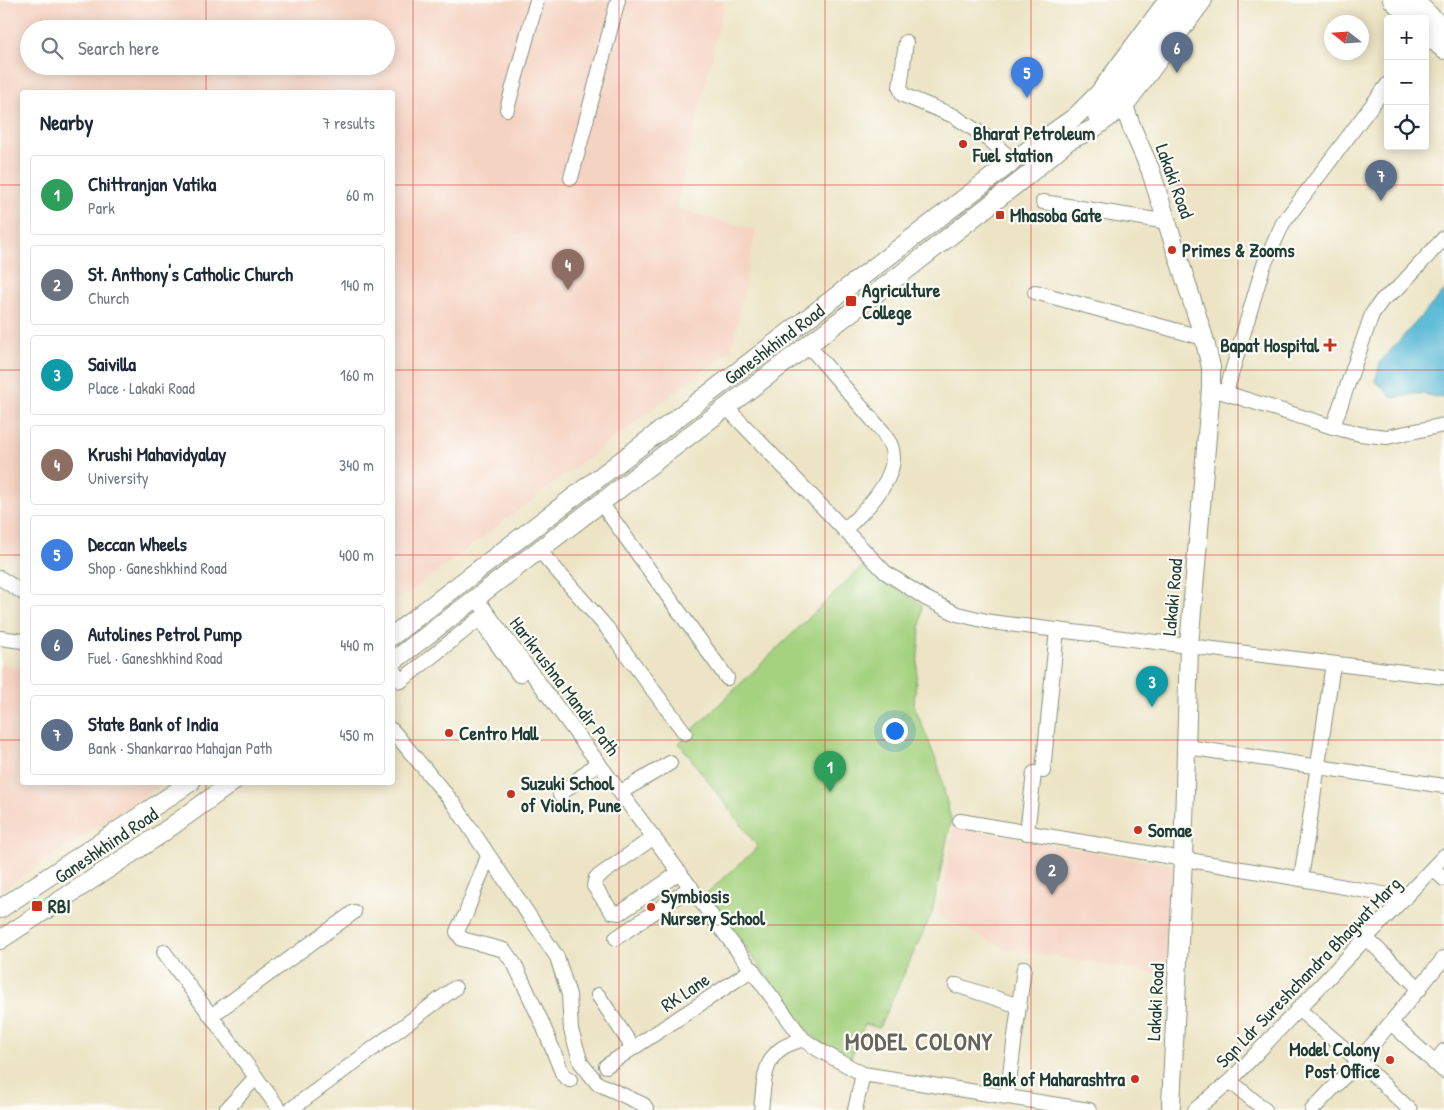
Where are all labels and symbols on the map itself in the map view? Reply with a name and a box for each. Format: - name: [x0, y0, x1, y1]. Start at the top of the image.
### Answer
- north arrow: [1324, 15, 1369, 60]
- pin: 6: [1161, 32, 1193, 73]
- pin: 5: [1011, 57, 1043, 98]
- place label: Bharat Petroleum Fuel station: [972, 120, 1095, 168]
- marker: Bharat Petroleum Fuel station: [957, 138, 969, 150]
- street label: Lakaki Road: [1150, 140, 1201, 222]
- pin: 7: [1365, 160, 1397, 201]
- place label: Mhasoba Gate: [1010, 202, 1102, 228]
- marker: Mhasoba Gate: [994, 209, 1006, 221]
- place label: Primes & Zooms: [1182, 237, 1295, 263]
- marker: Primes & Zooms: [1166, 244, 1178, 256]
- pin: 4: [552, 249, 584, 290]
- place label: Agriculture College: [862, 277, 941, 326]
- marker: Agriculture College: [844, 294, 858, 308]
- street label: Ganeshkhind Road: [718, 297, 830, 390]
- place label: Bapat Hospital: [1220, 332, 1320, 359]
- marker: Bapat Hospital: [1323, 338, 1337, 352]
- street label: Lakaki Road: [1156, 557, 1188, 637]
- street label: Harikrushna Mandir Path: [504, 611, 626, 761]
- pin: 3: [1136, 666, 1168, 707]
- your location: [882, 718, 908, 744]
- place label: Centro Mall: [459, 720, 539, 746]
- marker: Centro Mall: [443, 727, 455, 739]
- pin: 1: [814, 751, 846, 792]
- place label: Suzuki School of Violin, Pune: [521, 770, 622, 818]
- marker: Suzuki School of Violin, Pune: [505, 788, 517, 800]
- street label: Ganeshkhind Road: [49, 800, 163, 889]
- place label: Somae: [1148, 817, 1193, 843]
- marker: Somae: [1132, 824, 1144, 836]
- pin: 2: [1036, 854, 1068, 895]
- street label: Sqn Ldr Sureshchandra Bhagwat Marg: [1210, 871, 1406, 1073]
- place label: Symbiosis Nursery School: [661, 883, 766, 932]
- place label: RBI: [48, 893, 71, 919]
- marker: RBI: [30, 899, 44, 913]
- marker: Symbiosis Nursery School: [645, 901, 657, 913]
- street label: Lakaki Road: [1140, 962, 1170, 1041]
- street label: RK Lane: [656, 966, 715, 1018]
- district label: MODEL COLONY: [845, 1025, 993, 1057]
- place label: Model Colony Post Office: [1289, 1036, 1380, 1084]
- marker: Model Colony Post Office: [1384, 1054, 1396, 1066]
- place label: Bank of Maharashtra: [983, 1066, 1126, 1092]
- marker: Bank of Maharashtra: [1129, 1073, 1141, 1085]

